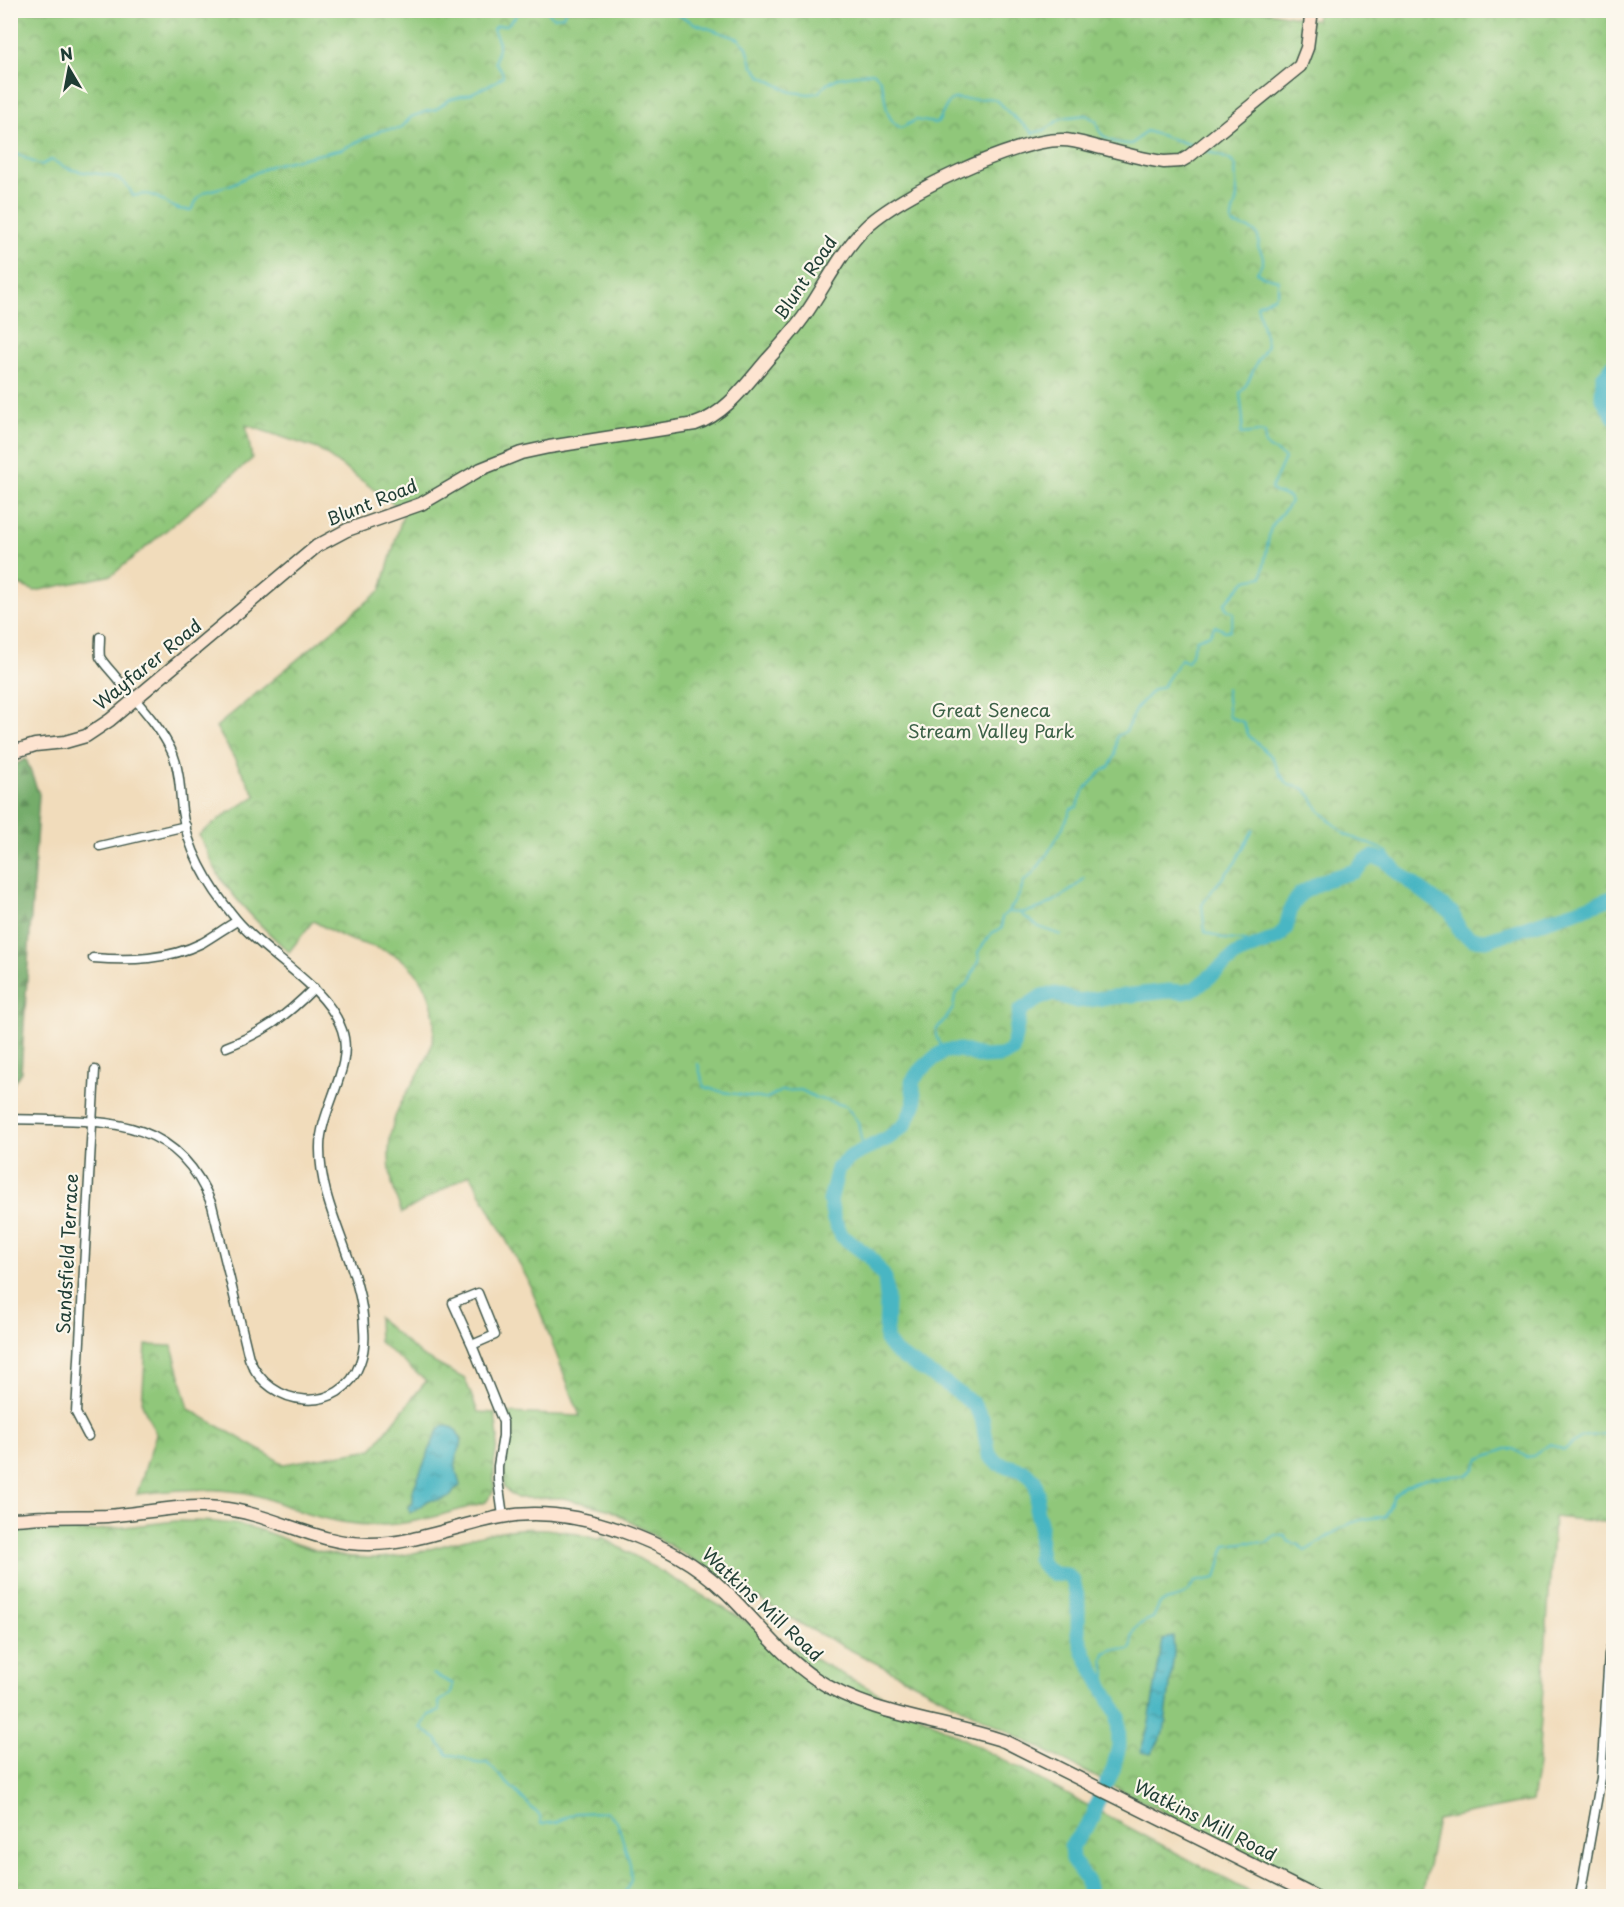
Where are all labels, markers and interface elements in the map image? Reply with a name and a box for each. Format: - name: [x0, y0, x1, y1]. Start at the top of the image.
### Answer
- north arrow: [39, 39, 99, 99]
- text: N: [58, 40, 75, 66]
- street label: Blunt Road: [767, 230, 843, 325]
- street label: Blunt Road: [322, 471, 421, 532]
- street label: Wayfarer Road: [87, 612, 207, 716]
- park label: Great Seneca Stream Valley Park: [908, 696, 1074, 744]
- street label: Sandsfield Terrace: [49, 1173, 84, 1335]
- street label: Watkins Mill Road: [696, 1541, 830, 1667]
- street label: Watkins Mill Road: [1130, 1772, 1282, 1867]

